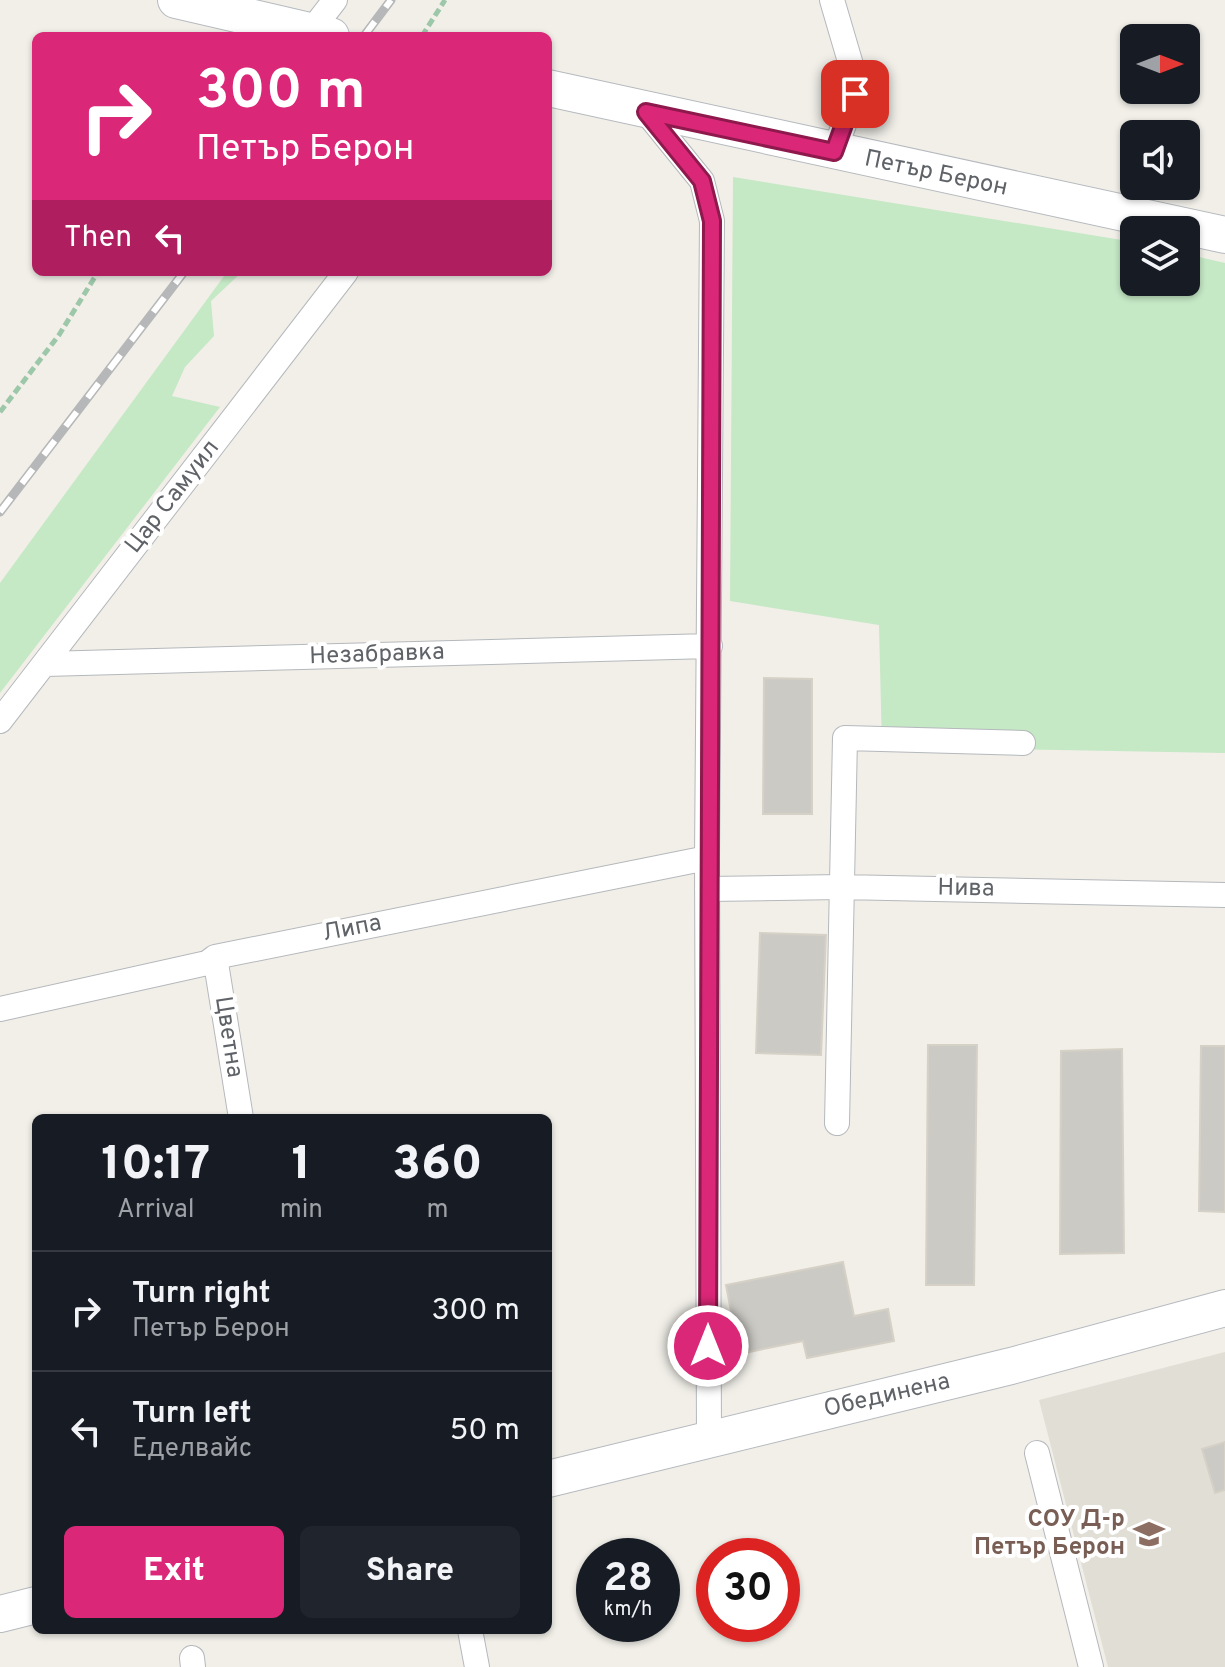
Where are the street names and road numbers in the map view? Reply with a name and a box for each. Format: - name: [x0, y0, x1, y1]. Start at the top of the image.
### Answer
- street label: Петър Берон: [862, 144, 1010, 204]
- street label: Цар Самуил: [119, 434, 227, 560]
- street label: Незабравка: [309, 638, 445, 672]
- street label: Нива: [937, 874, 995, 904]
- street label: Липа: [320, 909, 384, 949]
- street label: Цветна: [207, 994, 249, 1080]
- street label: Обединена: [821, 1367, 953, 1425]

